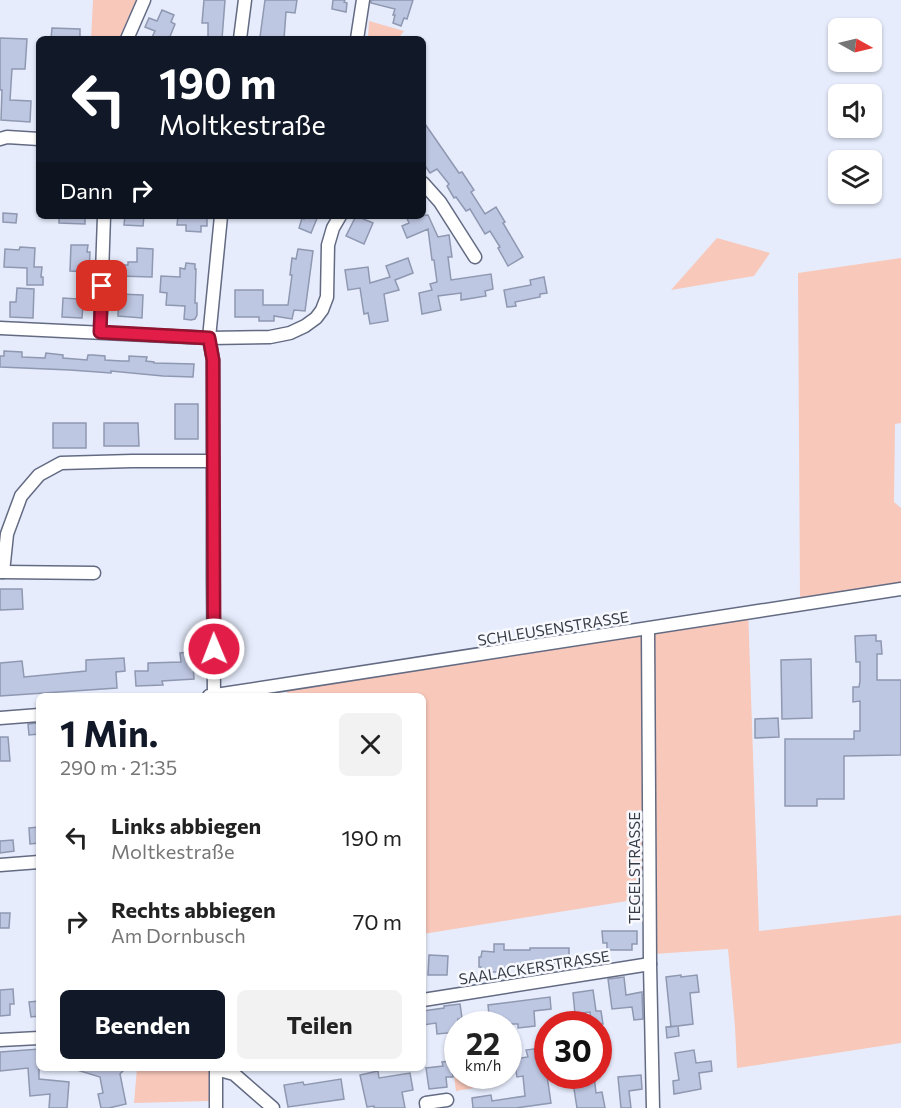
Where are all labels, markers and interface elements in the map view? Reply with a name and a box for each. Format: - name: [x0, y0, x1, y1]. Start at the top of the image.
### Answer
- north arrow: [828, 18, 882, 72]
- map controls: [828, 18, 882, 204]
- text: 190 m: [159, 56, 277, 108]
- icon: left: [60, 60, 138, 138]
- button: sound: [828, 84, 882, 138]
- text: Moltkestraße: [159, 108, 326, 141]
- button: layers: [828, 150, 882, 204]
- icon: right: [125, 174, 158, 207]
- text: Dann: [60, 177, 113, 204]
- pin: [76, 260, 127, 311]
- icon: arrive: [85, 269, 118, 302]
- street label: SCHLEUSENSTRASSE: [476, 607, 630, 649]
- position arrow: [182, 617, 246, 681]
- text: 1 Min.: [60, 710, 158, 754]
- button: close: [339, 713, 402, 776]
- text: 290 m · 21:35: [60, 755, 177, 779]
- text: Links abbiegen: [111, 812, 261, 839]
- street label: TEGELSTRASSE: [625, 812, 643, 924]
- icon: left: [60, 821, 93, 854]
- text: 190 m: [341, 824, 402, 851]
- text: Moltkestraße: [111, 839, 234, 863]
- text: Rechts abbiegen: [111, 896, 276, 923]
- icon: right: [60, 905, 93, 938]
- text: 70 m: [353, 908, 402, 935]
- text: Am Dornbusch: [111, 923, 246, 947]
- street label: SAALACKERSTRASSE: [457, 946, 611, 988]
- button: Beenden: [60, 990, 225, 1059]
- button: Teilen: [237, 990, 402, 1059]
- speed limit sign: 30: [534, 1011, 612, 1089]
- text: 22: [466, 1024, 500, 1061]
- text: km/h: [465, 1056, 501, 1074]

